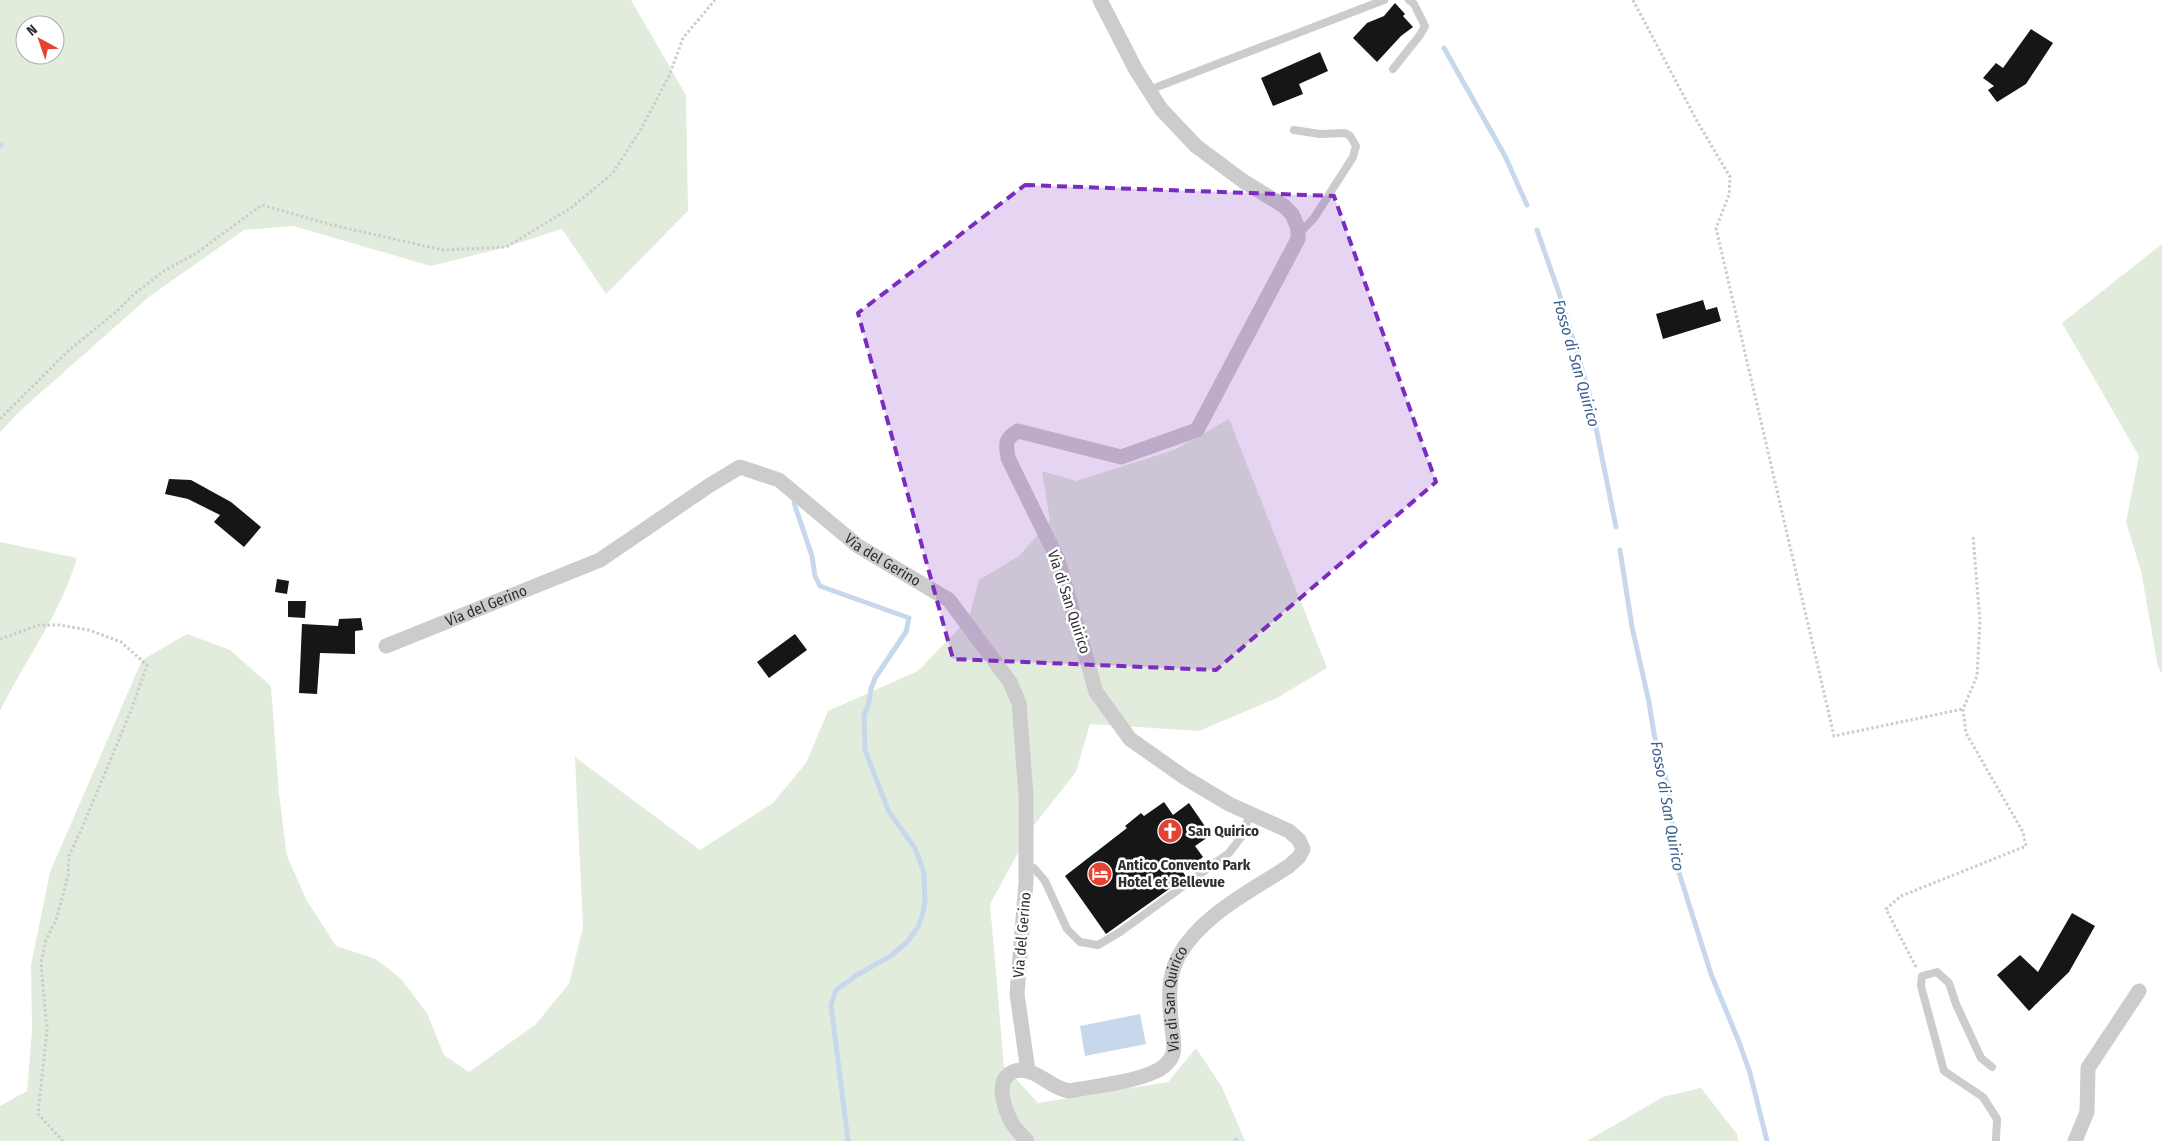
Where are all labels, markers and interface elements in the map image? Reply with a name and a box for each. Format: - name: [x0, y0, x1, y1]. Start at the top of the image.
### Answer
- north arrow: [15, 15, 65, 65]
- text: N: [23, 21, 41, 40]
- water label: Fosso di San Quirico: [1549, 297, 1604, 429]
- street label: Via del Gerino: [841, 530, 924, 590]
- street label: Via di San Quirico: [1044, 548, 1094, 656]
- street label: Via del Gerino: [443, 581, 530, 630]
- water label: Fosso di San Quirico: [1647, 740, 1688, 872]
- church icon: San Quirico: [1157, 818, 1183, 844]
- place label: San Quirico: [1188, 822, 1259, 840]
- place label: Antico Convento Park Hotel et Bellevue: [1117, 856, 1251, 891]
- hotel icon: Antico Convento Park Hotel et Bellevue: [1087, 861, 1113, 887]
- street label: Via del Gerino: [1009, 891, 1035, 979]
- street label: Via di San Quirico: [1161, 942, 1192, 1052]

